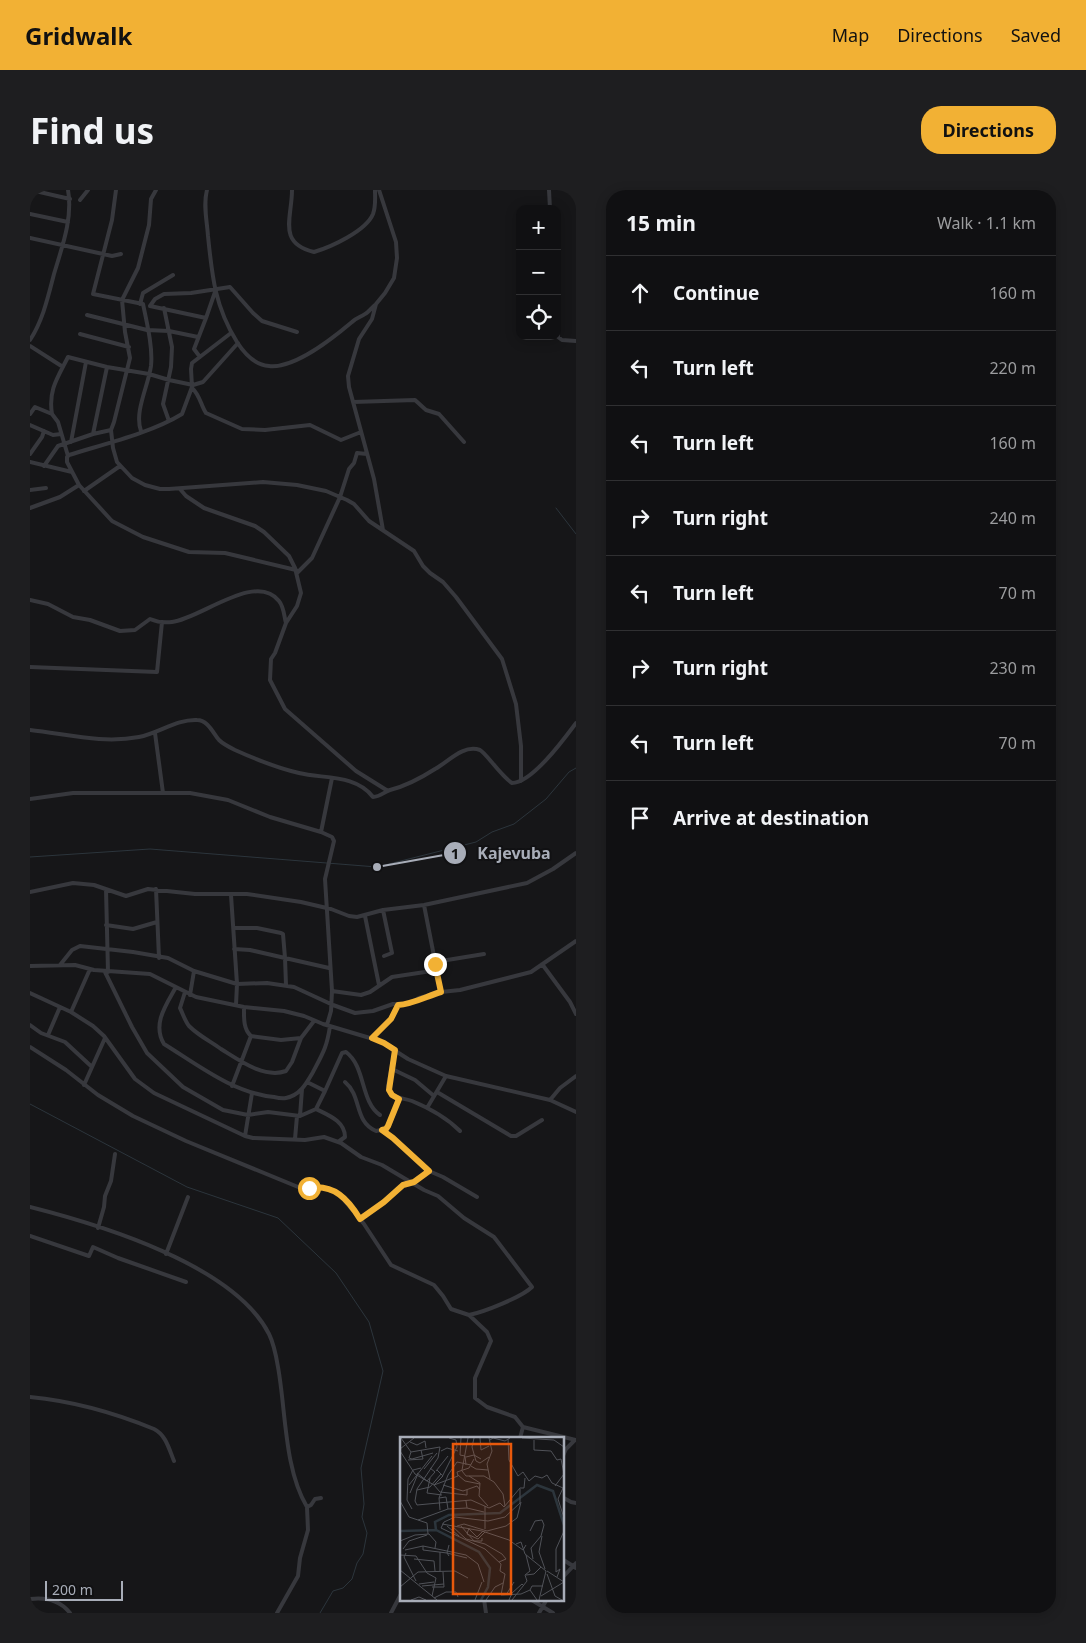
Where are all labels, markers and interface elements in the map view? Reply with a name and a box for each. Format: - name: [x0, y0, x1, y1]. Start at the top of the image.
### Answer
- text: Gridwalk: [25, 19, 132, 52]
- text: Map: [832, 23, 869, 47]
- text: Directions: [897, 23, 983, 47]
- text: Saved: [1011, 23, 1061, 47]
- button: Directions: [921, 106, 1056, 154]
- text: Find us: [30, 107, 154, 154]
- map controls: [516, 205, 561, 340]
- button: +: [516, 205, 561, 250]
- text: 15 min: [626, 209, 696, 237]
- text: Walk · 1.1 km: [937, 212, 1036, 234]
- button: −: [516, 250, 561, 295]
- icon: ahead: [626, 279, 654, 307]
- text: Continue: [673, 280, 759, 306]
- text: 160 m: [989, 282, 1036, 304]
- button: locate: [516, 295, 561, 340]
- icon: left: [626, 354, 654, 382]
- text: Turn left: [673, 355, 754, 381]
- text: 220 m: [989, 357, 1036, 379]
- icon: left: [626, 429, 654, 457]
- text: Turn left: [673, 430, 754, 456]
- text: 160 m: [989, 432, 1036, 454]
- icon: right: [626, 504, 654, 532]
- text: Turn right: [673, 505, 768, 531]
- text: 240 m: [989, 507, 1036, 529]
- icon: left: [626, 579, 654, 607]
- text: Turn left: [673, 580, 754, 606]
- text: 70 m: [999, 582, 1036, 604]
- icon: right: [626, 654, 654, 682]
- text: Turn right: [673, 655, 768, 681]
- text: 230 m: [989, 657, 1036, 679]
- icon: left: [626, 729, 654, 757]
- text: Turn left: [673, 730, 754, 756]
- text: 70 m: [999, 732, 1036, 754]
- icon: arrive: [626, 804, 654, 832]
- text: Arrive at destination: [673, 805, 869, 831]
- callout: Kajevuba: [443, 838, 561, 869]
- text: Kajevuba: [477, 842, 551, 864]
- text: 1: [451, 843, 459, 863]
- route end: [424, 953, 447, 976]
- route start: [298, 1177, 321, 1200]
- inset map: [400, 1437, 564, 1600]
- scale bar: [45, 1578, 122, 1601]
- text: 200 m: [52, 1580, 93, 1599]

